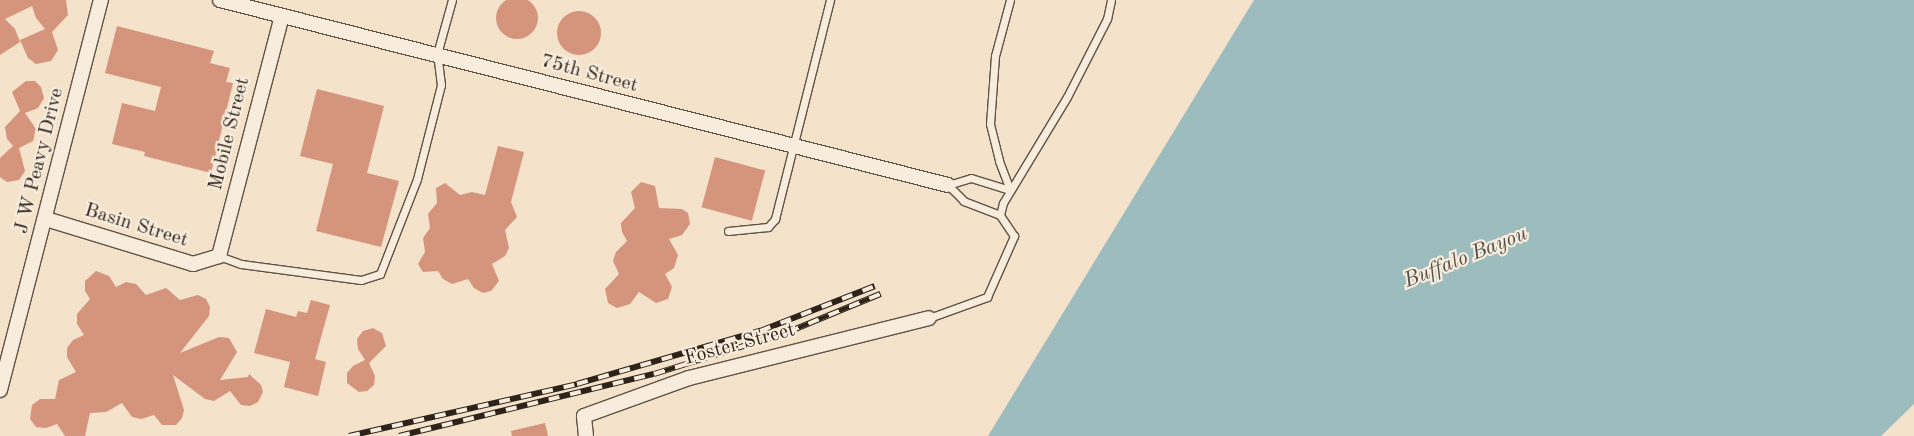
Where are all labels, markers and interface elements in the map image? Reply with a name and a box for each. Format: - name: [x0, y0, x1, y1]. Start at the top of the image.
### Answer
- street label: 75th Street: [538, 50, 640, 98]
- street label: Mobile Street: [204, 75, 256, 193]
- street label: J W Peavy Drive: [10, 86, 70, 236]
- street label: Basin Street: [81, 199, 191, 253]
- water label: Buffalo Bayou: [1401, 222, 1531, 294]
- street label: Foster Street: [682, 319, 798, 371]

